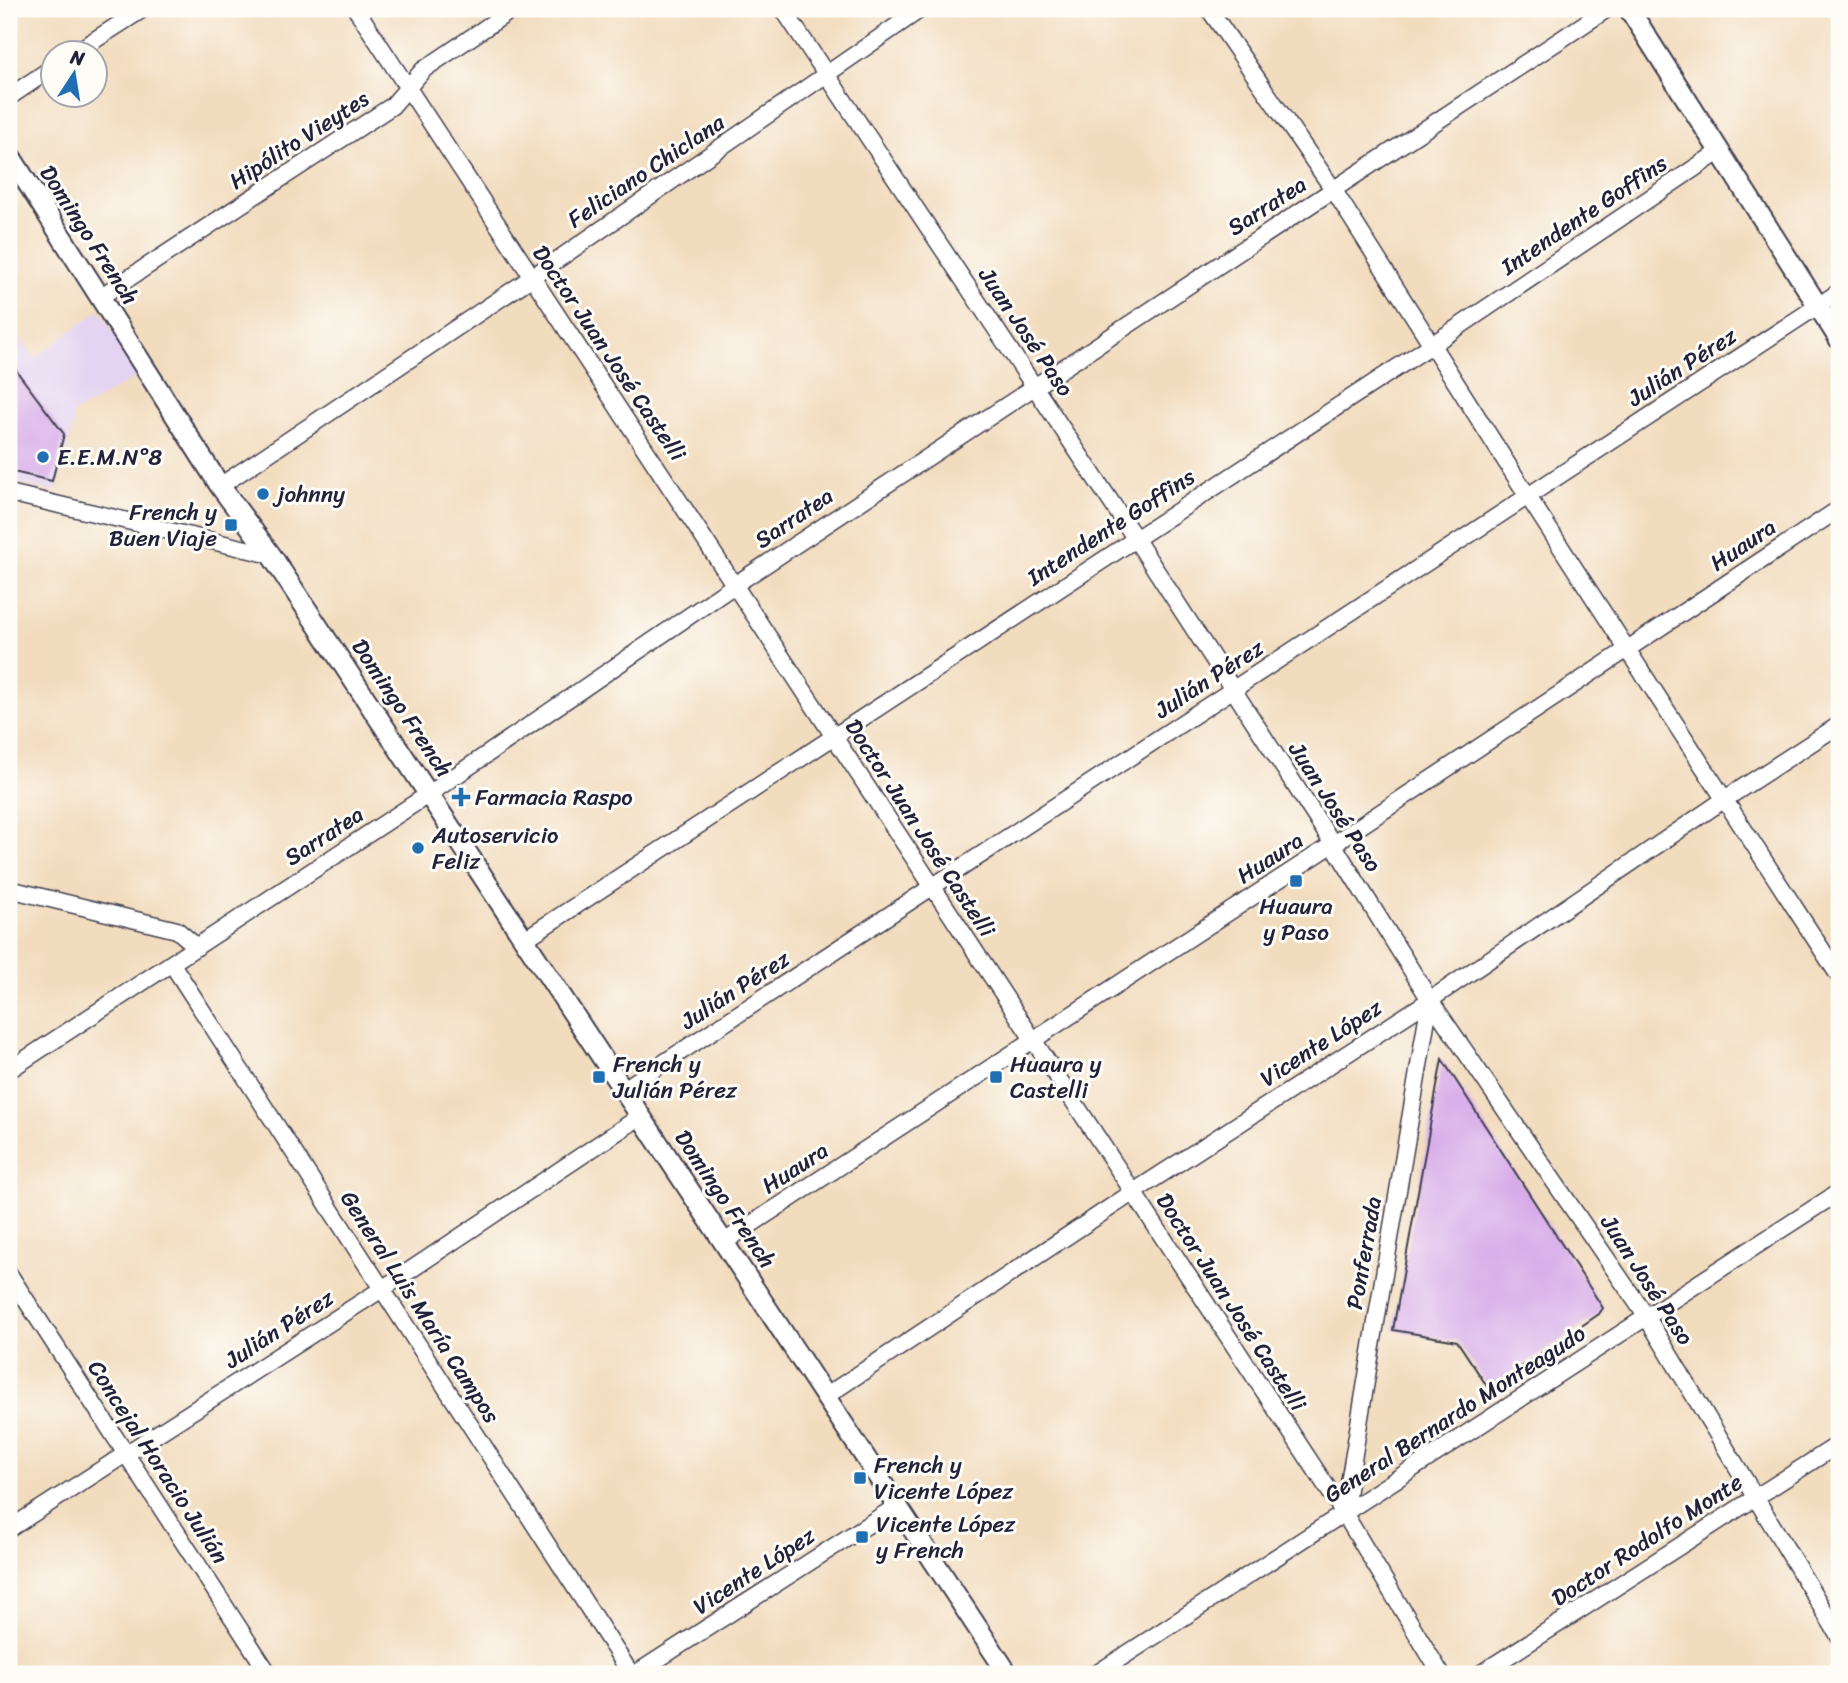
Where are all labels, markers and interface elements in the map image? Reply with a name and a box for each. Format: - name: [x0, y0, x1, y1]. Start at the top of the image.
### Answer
- north arrow: [38, 38, 108, 108]
- text: N: [67, 40, 88, 76]
- street label: Hipólito Vieytes: [221, 79, 378, 201]
- street label: Feliciano Chiclana: [559, 103, 734, 239]
- street label: Intendente Goffins: [1491, 143, 1676, 287]
- street label: Domingo French: [28, 157, 150, 313]
- street label: Sarratea: [1219, 165, 1315, 247]
- street label: Doctor Juan José Castelli: [521, 236, 697, 470]
- street label: Juan José Paso: [967, 258, 1085, 406]
- street label: Julián Pérez: [1618, 315, 1746, 418]
- place label: E.E.M.N°8: [57, 437, 162, 478]
- marker: E.E.M.N°8: [35, 449, 51, 465]
- street label: Intendente Goffins: [1018, 457, 1204, 598]
- place label: johnny: [272, 474, 345, 515]
- street label: Sarratea: [746, 476, 842, 560]
- marker: johnny: [255, 486, 271, 502]
- place label: French y Buen Viaje: [109, 492, 217, 559]
- street label: Huaura: [1701, 507, 1785, 583]
- marker: French y Buen Viaje: [223, 517, 239, 533]
- street label: Julián Pérez: [1145, 627, 1273, 730]
- street label: Domingo French: [340, 630, 464, 786]
- street label: Doctor Juan José Castelli: [834, 710, 1007, 946]
- street label: Juan José Paso: [1277, 732, 1393, 881]
- place label: Farmacia Raspo: [475, 777, 633, 818]
- marker: Farmacia Raspo: [453, 789, 469, 805]
- street label: Sarratea: [276, 795, 372, 877]
- place label: Autoservicio Feliz: [431, 815, 559, 882]
- street label: Huaura: [1228, 821, 1312, 895]
- marker: Autoservicio Feliz: [410, 840, 426, 856]
- marker: Huaura y Paso: [1288, 873, 1304, 889]
- place label: Huaura y Paso: [1259, 886, 1333, 953]
- street label: Julián Pérez: [671, 938, 799, 1041]
- street label: Vicente López: [1251, 987, 1391, 1098]
- place label: French y Julián Pérez: [612, 1044, 738, 1111]
- place label: Huaura y Castelli: [1010, 1044, 1101, 1111]
- marker: French y Julián Pérez: [591, 1069, 607, 1085]
- marker: Huaura y Castelli: [988, 1069, 1004, 1085]
- street label: Domingo French: [663, 1121, 787, 1277]
- street label: Huaura: [753, 1131, 837, 1205]
- street label: General Luis María Campos: [329, 1182, 511, 1432]
- street label: Doctor Juan José Castelli: [1145, 1184, 1318, 1420]
- street label: Ponferrada: [1334, 1193, 1394, 1313]
- street label: Juan José Paso: [1589, 1205, 1705, 1354]
- street label: Julián Pérez: [215, 1277, 343, 1380]
- street label: General Bernardo Monteagudo: [1316, 1313, 1595, 1514]
- street label: Concejal Horacio Julián: [76, 1351, 240, 1573]
- place label: French y Vicente López: [874, 1445, 1014, 1512]
- street label: Doctor Rodolfo Monte: [1543, 1462, 1751, 1618]
- marker: French y Vicente López: [852, 1470, 868, 1486]
- place label: Vicente López y French: [876, 1504, 1016, 1571]
- street label: Vicente López: [684, 1515, 824, 1626]
- marker: Vicente López y French: [854, 1529, 870, 1545]

